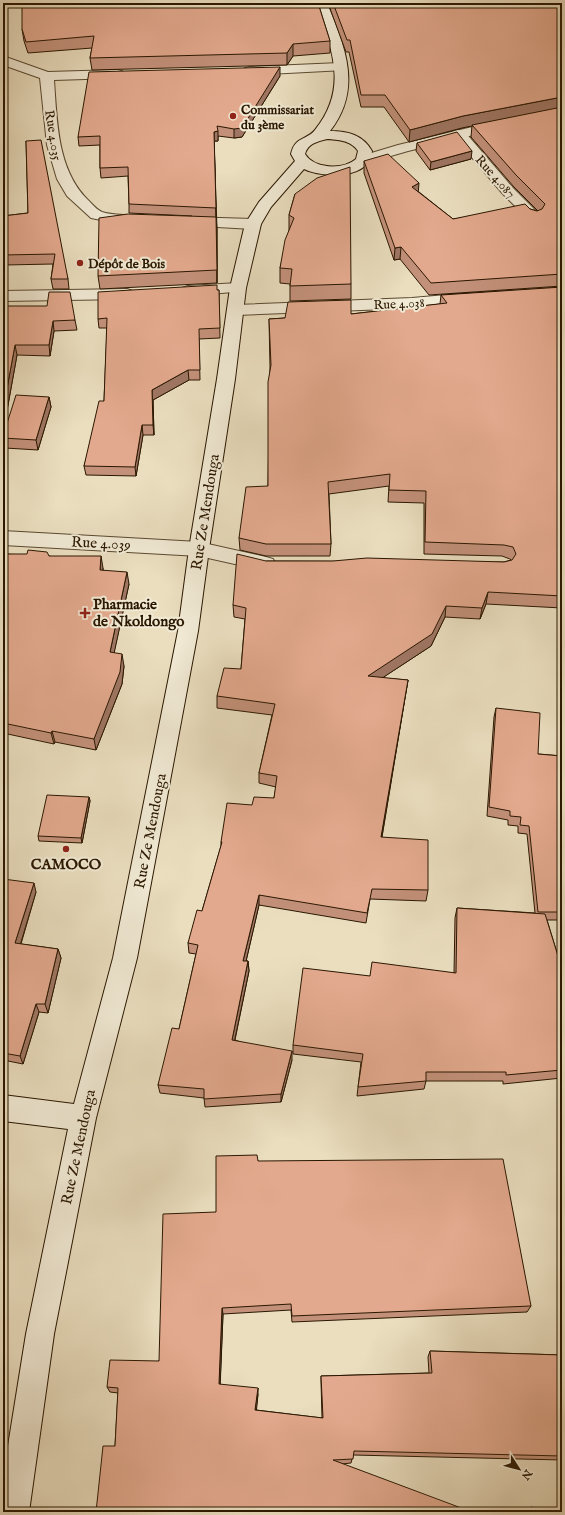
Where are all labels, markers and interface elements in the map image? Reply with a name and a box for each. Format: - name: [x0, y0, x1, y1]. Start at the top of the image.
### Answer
- place label: Commissariat du 3ème: [241, 102, 314, 134]
- street label: Rue 4.035: [40, 109, 65, 162]
- marker: Commissariat du 3ème: [228, 111, 238, 121]
- street label: Rue 4.087: [471, 152, 519, 202]
- place label: Dépôt de Bois: [88, 256, 166, 273]
- marker: Dépôt de Bois: [75, 258, 85, 268]
- street label: Rue 4.038: [373, 295, 425, 314]
- street label: Rue Ze Mendouga: [187, 452, 224, 571]
- street label: Rue 4.039: [71, 532, 131, 555]
- place label: Pharmacie de Nkoldongo: [93, 595, 184, 631]
- marker: Pharmacie de Nkoldongo: [80, 608, 90, 618]
- street label: Rue Ze Mendouga: [130, 771, 171, 890]
- marker: CAMOCO: [61, 844, 71, 854]
- place label: CAMOCO: [31, 855, 102, 874]
- street label: Rue Ze Mendouga: [57, 1087, 100, 1206]
- north arrow: [499, 1449, 539, 1489]
- text: N: [518, 1466, 535, 1483]

